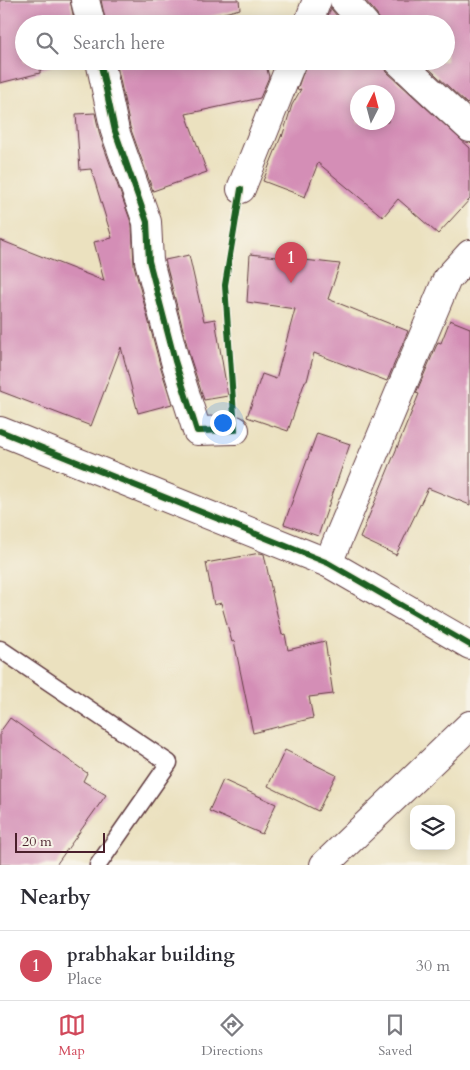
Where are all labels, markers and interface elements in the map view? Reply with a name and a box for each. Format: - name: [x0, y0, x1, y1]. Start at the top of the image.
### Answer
- search box: [15, 15, 455, 70]
- icon: search: [33, 29, 61, 57]
- text: Search here: [73, 30, 165, 56]
- north arrow: [350, 85, 395, 130]
- pin: 1: [275, 242, 307, 283]
- your location: [210, 410, 236, 436]
- map controls: [410, 805, 455, 850]
- button: layers: [410, 805, 455, 850]
- scale bar: [15, 830, 105, 853]
- text: 20 m: [22, 832, 52, 851]
- text: Nearby: [20, 883, 91, 912]
- text: prabhakar building: [67, 942, 235, 968]
- text: 1: [32, 955, 40, 977]
- text: 30 m: [416, 955, 450, 977]
- text: Place: [67, 968, 102, 990]
- tab: Map: [58, 1011, 86, 1060]
- tab: Directions: [201, 1011, 263, 1060]
- tab: Saved: [378, 1011, 412, 1060]

